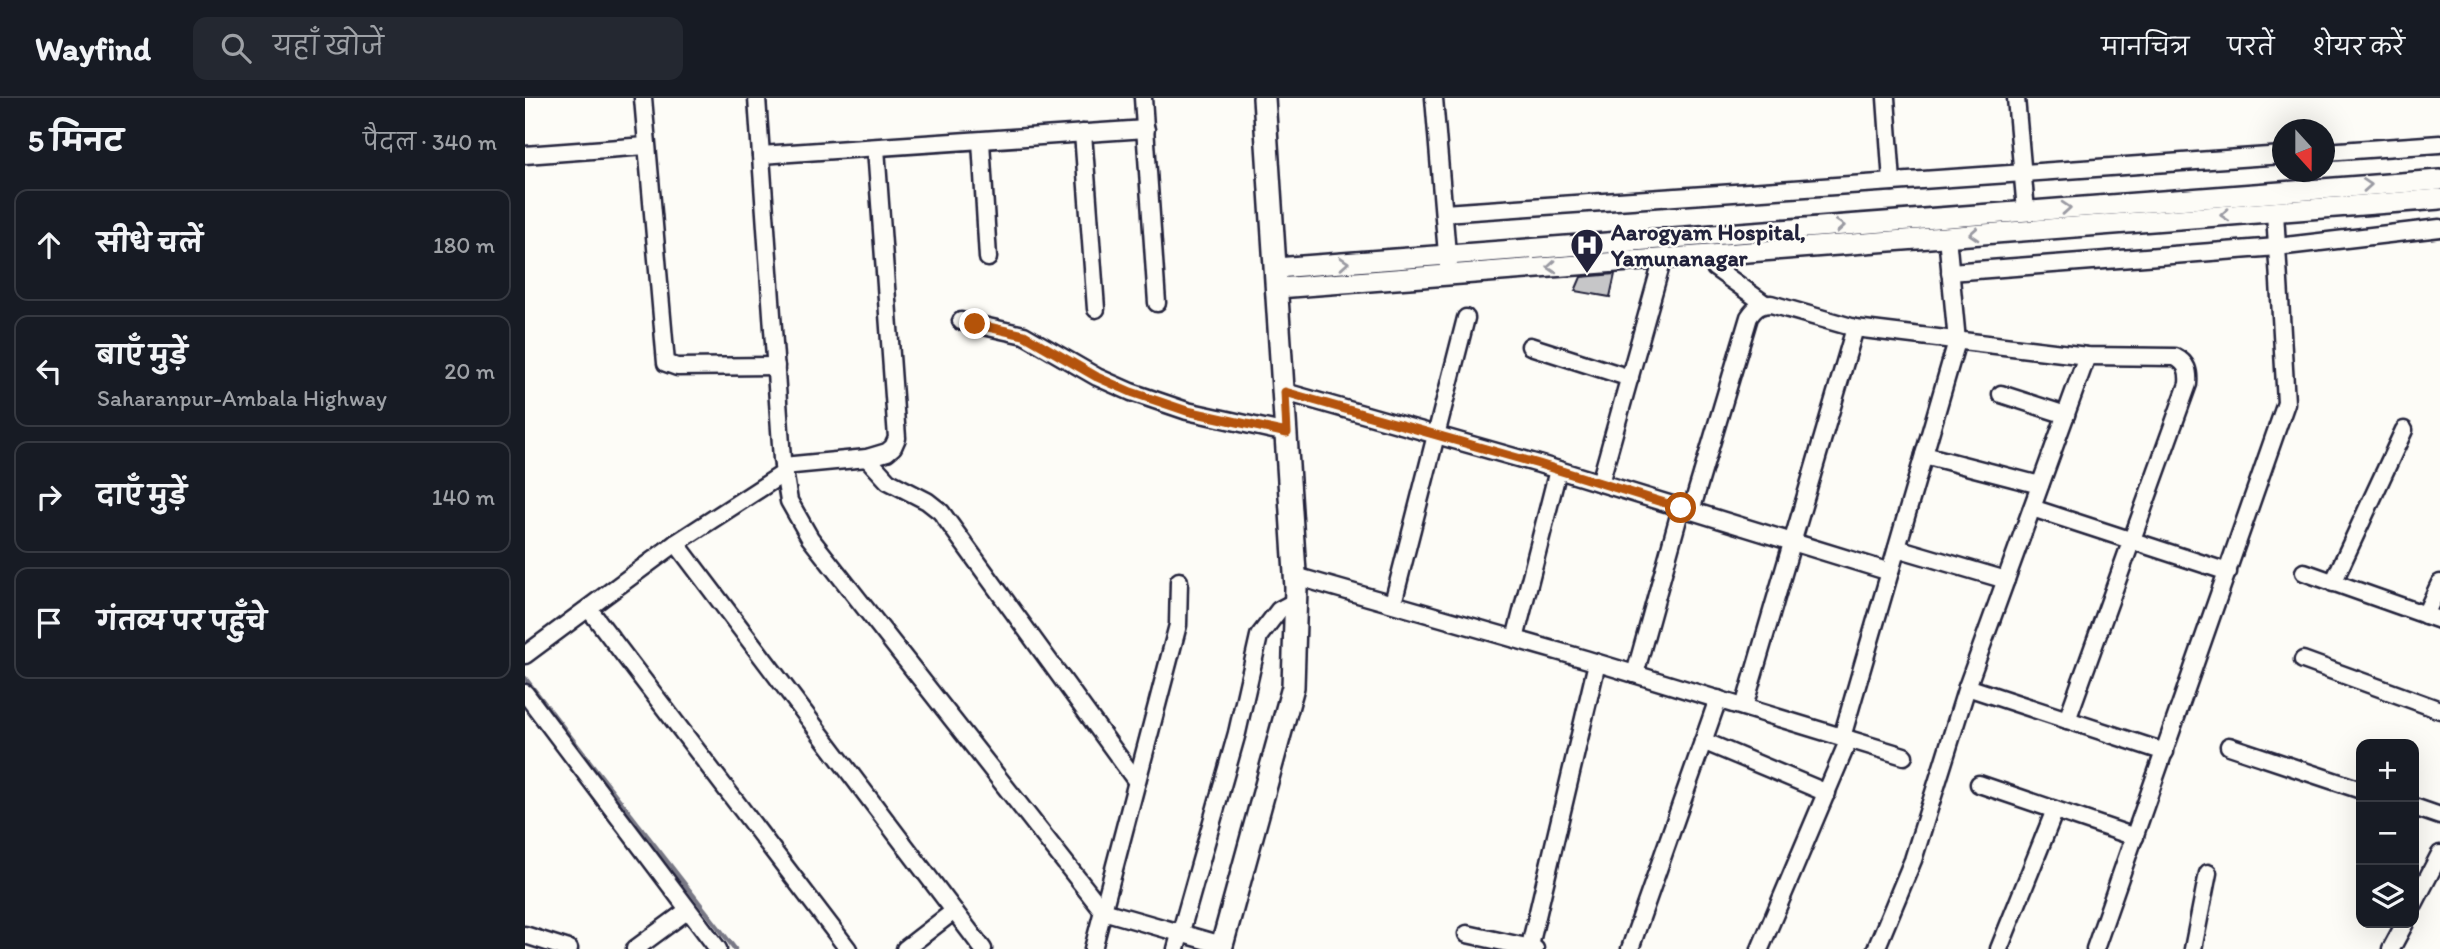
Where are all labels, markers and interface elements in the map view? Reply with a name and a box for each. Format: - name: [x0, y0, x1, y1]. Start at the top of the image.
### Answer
- search box: [193, 17, 683, 80]
- text: Wayfind: [35, 29, 151, 68]
- icon: search: [217, 29, 255, 67]
- text: यहाँ खोजें: [273, 30, 384, 62]
- text: मानचित्र: [2101, 32, 2189, 61]
- text: परतें: [2227, 32, 2274, 61]
- text: शेयर करें: [2312, 32, 2405, 61]
- north arrow: [2272, 119, 2335, 182]
- text: 5 मिनट: [28, 122, 123, 159]
- text: पैदल · 340 m: [363, 128, 497, 156]
- one-way arrow: [2361, 178, 2372, 193]
- one-way arrow: [2061, 201, 2072, 216]
- one-way arrow: [2220, 207, 2231, 222]
- place label: Aarogyam Hospital, Yamunanagar: [1610, 218, 1806, 272]
- one-way arrow: [1834, 219, 1845, 234]
- icon: ahead: [30, 226, 68, 264]
- hospital icon: Aarogyam Hospital, Yamunanagar: [1568, 226, 1606, 275]
- one-way arrow: [1968, 226, 1979, 241]
- text: सीधे चलें: [97, 227, 203, 259]
- text: 180 m: [433, 231, 495, 259]
- one-way arrow: [1339, 256, 1350, 271]
- one-way arrow: [1546, 259, 1557, 274]
- route end: [959, 308, 990, 339]
- text: बाएँ मुड़ें: [97, 339, 187, 371]
- icon: left: [30, 352, 68, 390]
- text: 20 m: [444, 357, 495, 385]
- text: Saharanpur-Ambala Highway: [97, 384, 387, 412]
- icon: right: [30, 478, 68, 516]
- text: दाएँ मुड़ें: [97, 479, 187, 511]
- text: 140 m: [432, 483, 495, 511]
- route start: [1665, 492, 1696, 523]
- icon: arrive: [30, 604, 68, 642]
- text: गंतव्य पर पहुँचे: [97, 605, 267, 637]
- map controls: [2356, 739, 2419, 928]
- button: +: [2356, 739, 2419, 802]
- button: −: [2356, 802, 2419, 865]
- button: layers: [2356, 865, 2419, 928]

